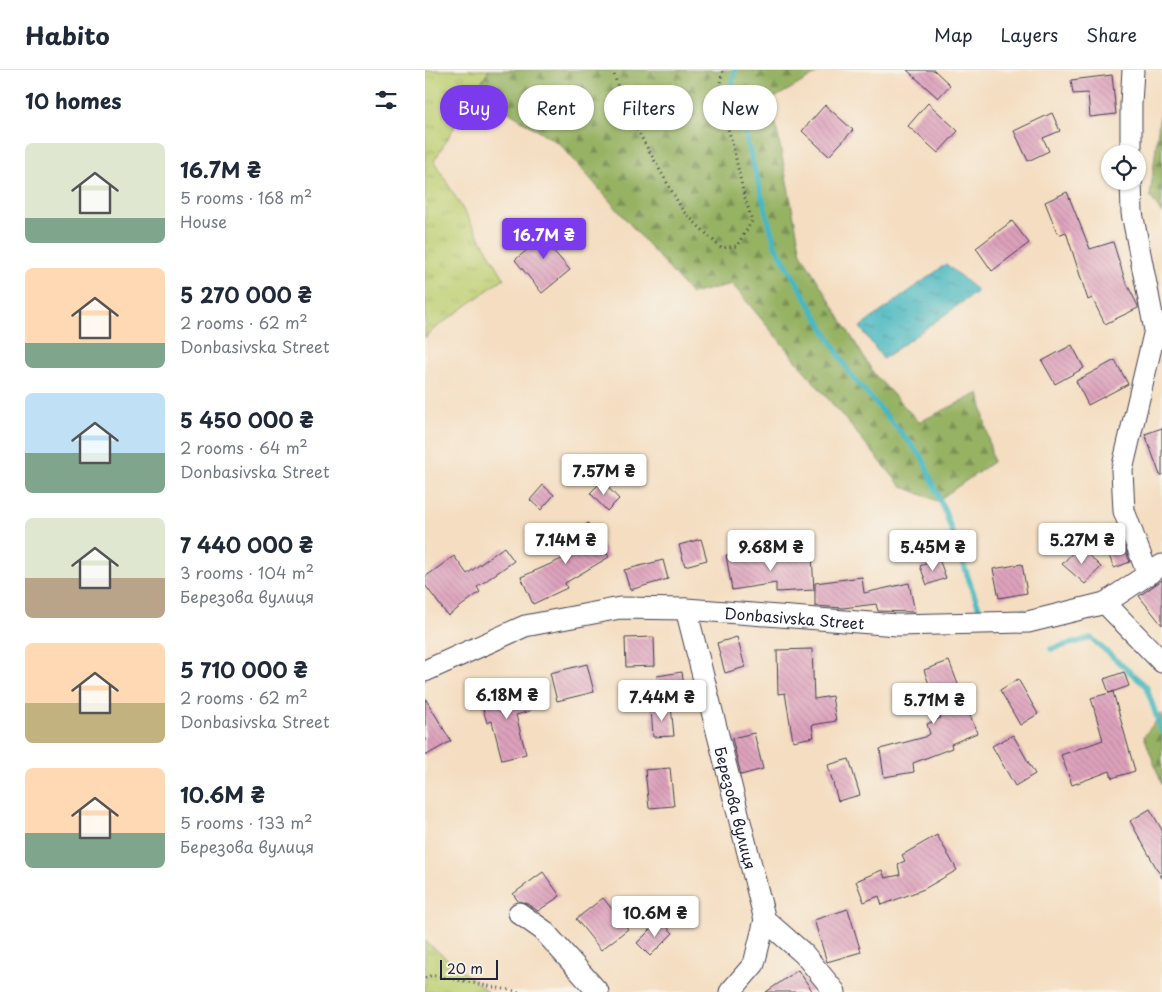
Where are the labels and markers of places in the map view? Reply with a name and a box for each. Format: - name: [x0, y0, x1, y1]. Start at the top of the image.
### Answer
- pin: 16.7M ₴: [498, 218, 590, 260]
- pin: 7.57M ₴: [558, 454, 650, 496]
- pin: 7.14M ₴: [520, 522, 612, 565]
- pin: 5.27M ₴: [1036, 522, 1128, 565]
- pin: 9.68M ₴: [725, 530, 817, 572]
- pin: 5.45M ₴: [887, 530, 979, 572]
- pin: 6.18M ₴: [461, 678, 553, 720]
- pin: 7.44M ₴: [616, 680, 708, 722]
- pin: 5.71M ₴: [888, 682, 980, 725]
- pin: 10.6M ₴: [609, 896, 701, 938]

